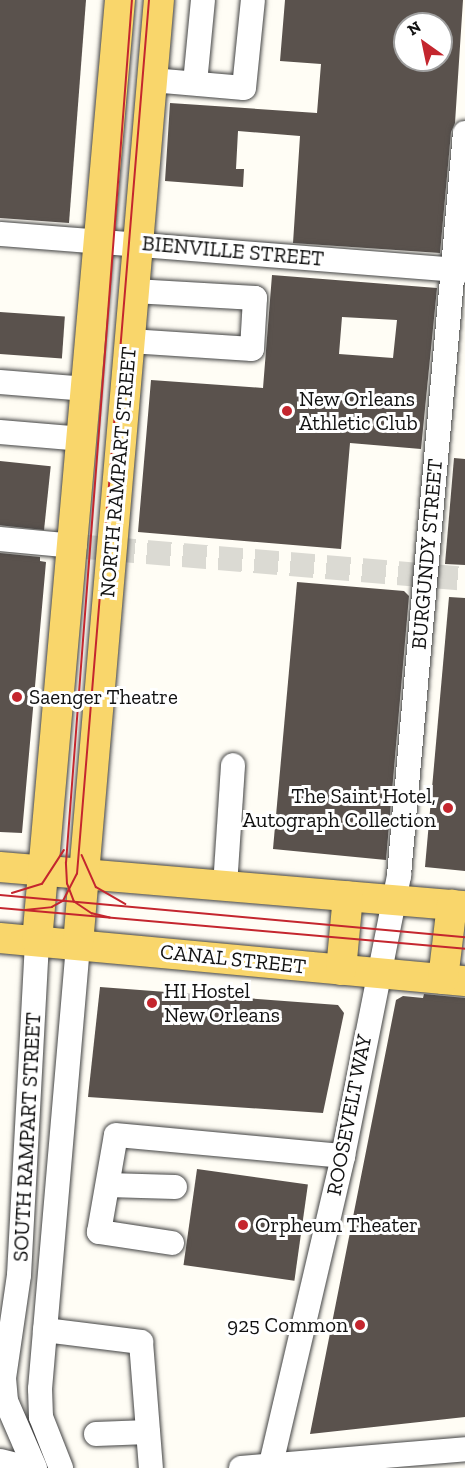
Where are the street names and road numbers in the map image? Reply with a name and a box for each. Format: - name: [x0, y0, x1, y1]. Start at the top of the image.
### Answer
- street label: BIENVILLE STREET: [141, 230, 325, 272]
- street label: NORTH RAMPART STREET: [94, 345, 142, 599]
- street label: BURGUNDY STREET: [406, 457, 448, 651]
- street label: CANAL STREET: [159, 939, 307, 979]
- street label: SOUTH RAMPART STREET: [8, 1011, 46, 1263]
- street label: ROOSEVELT WAY: [321, 1032, 377, 1198]

